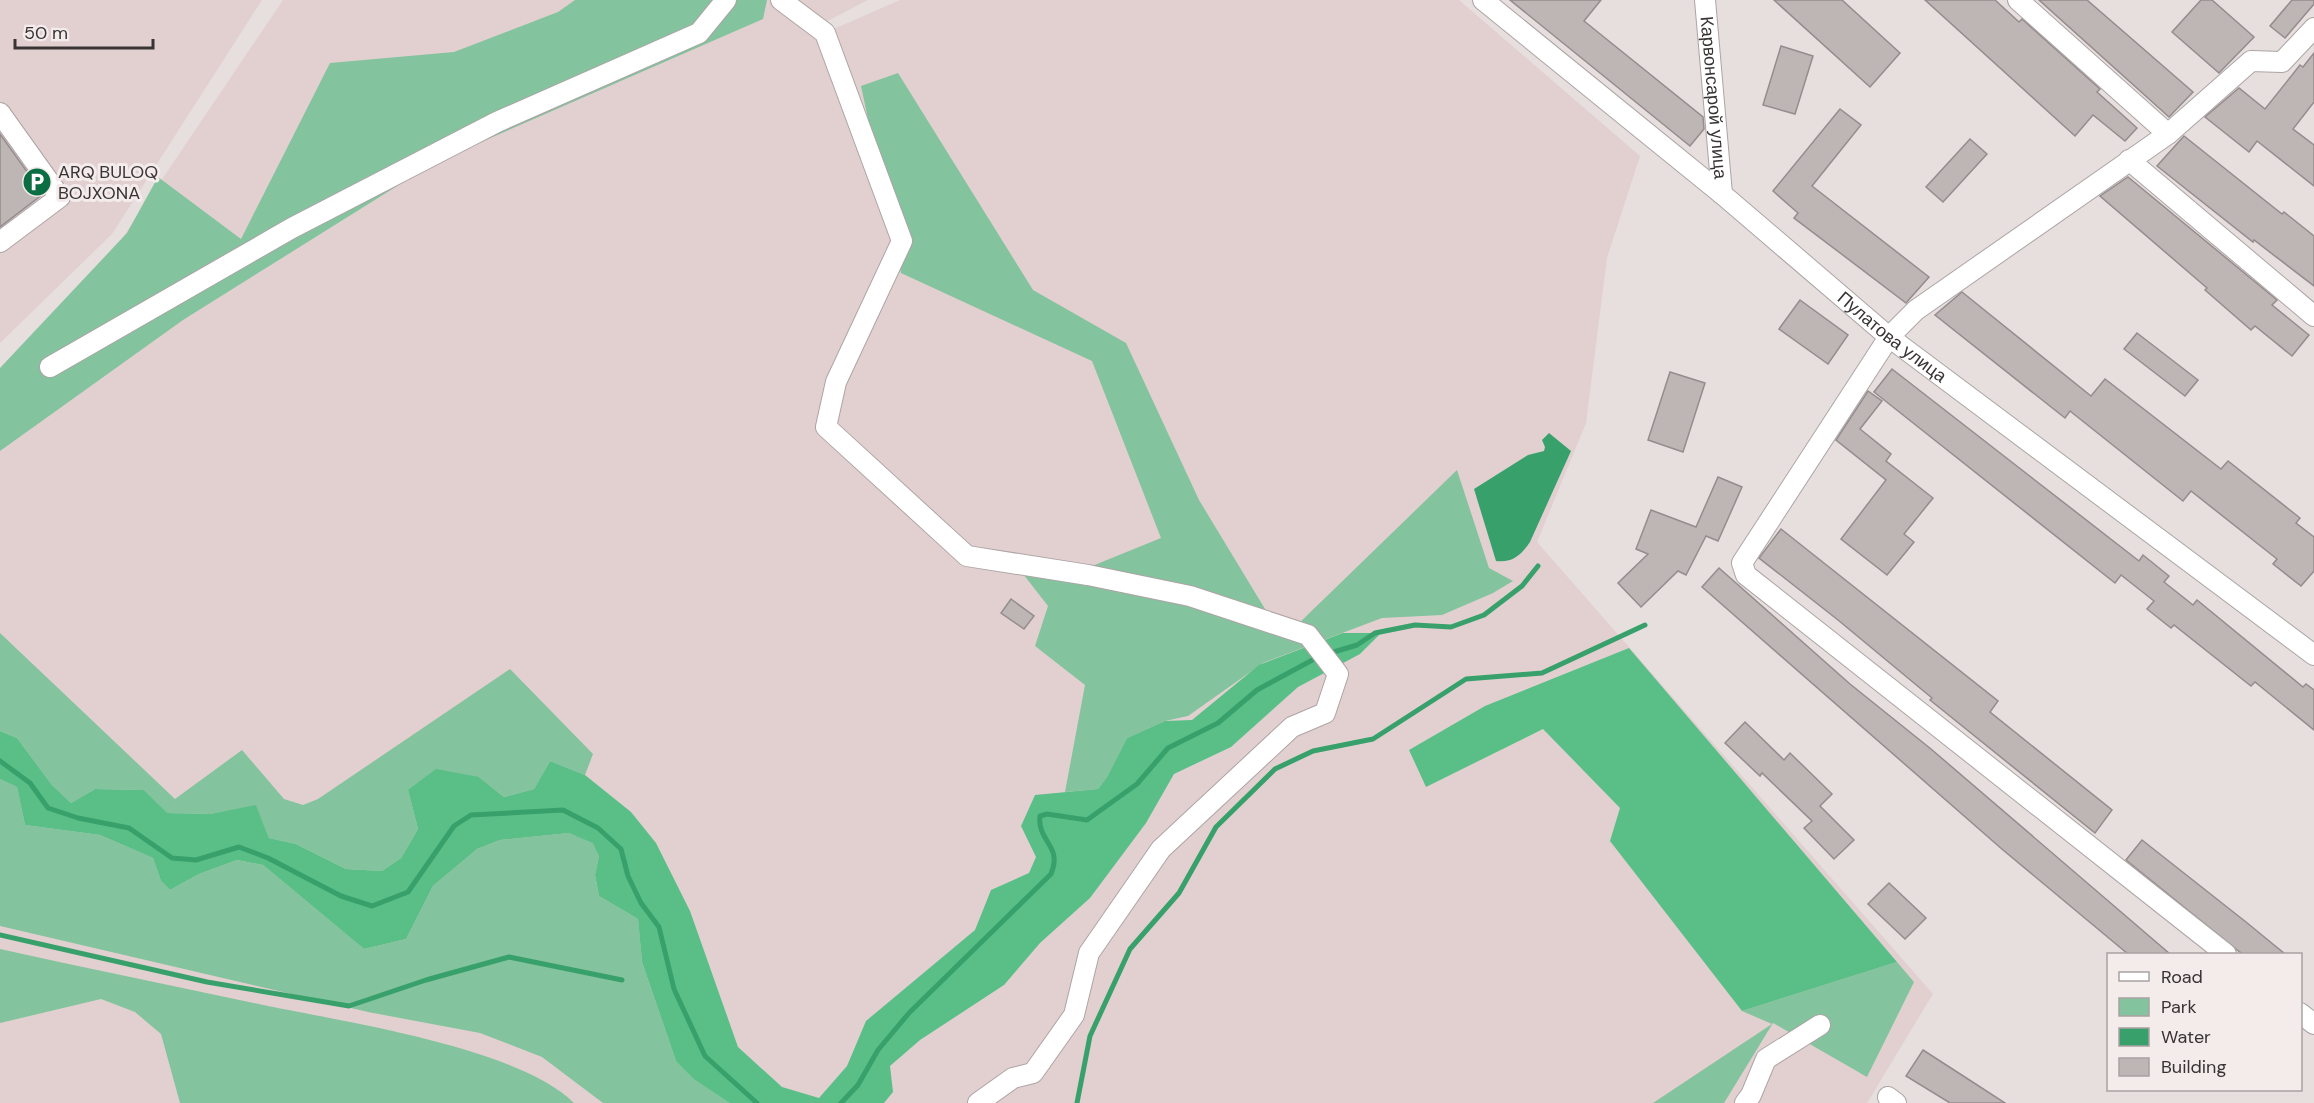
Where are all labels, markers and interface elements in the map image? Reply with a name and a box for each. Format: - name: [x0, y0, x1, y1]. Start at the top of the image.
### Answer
- scale bar: [15, 12, 153, 50]
- street label: Карвонсарой улица: [1694, 15, 1733, 181]
- text: 50 m: [24, 21, 68, 45]
- place label: ARQ BULOQ BOJXONA: [58, 160, 158, 205]
- parking icon: ARQ BULOQ BOJXONA: [21, 166, 53, 198]
- street label: Пулатова улица: [1832, 286, 1952, 389]
- legend: [2107, 953, 2302, 1091]
- text: Road: [2161, 965, 2203, 989]
- text: Park: [2161, 995, 2197, 1019]
- text: Water: [2161, 1025, 2211, 1049]
- text: Building: [2161, 1055, 2226, 1079]

